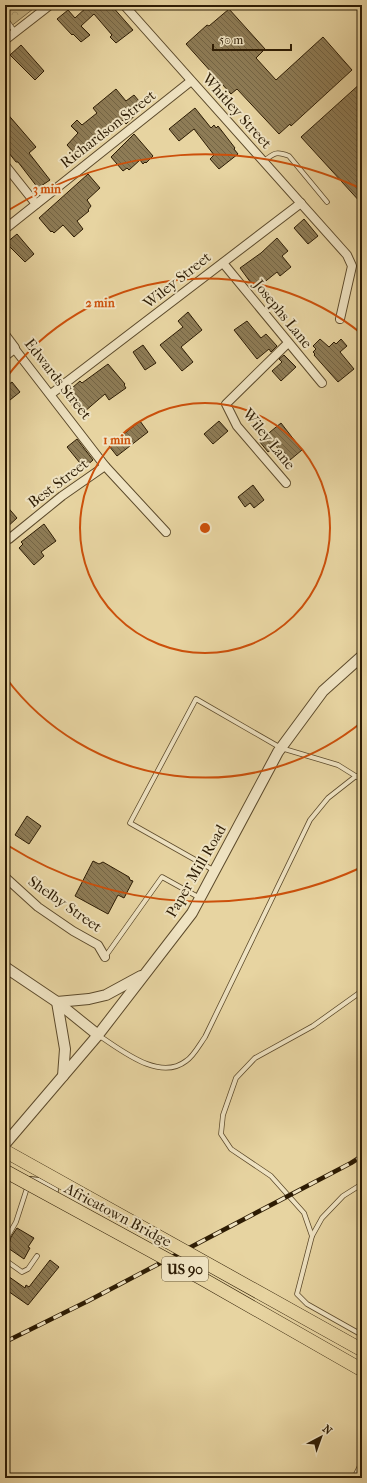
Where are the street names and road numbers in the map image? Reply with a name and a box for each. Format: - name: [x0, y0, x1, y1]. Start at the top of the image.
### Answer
- street label: Whitley Street: [198, 69, 276, 153]
- street label: Richardson Street: [57, 86, 160, 172]
- street label: Wiley Street: [139, 248, 215, 313]
- street label: Josephs Lane: [249, 275, 317, 352]
- street label: Edwards Street: [21, 335, 96, 424]
- street label: Wiley Lane: [238, 404, 300, 474]
- street label: Best Street: [24, 454, 92, 512]
- street label: Paper Mill Road: [162, 821, 230, 921]
- street label: Shelby Street: [25, 872, 106, 936]
- street label: Africatown Bridge: [60, 1179, 175, 1251]
- road number: US 90: [162, 1257, 208, 1281]

